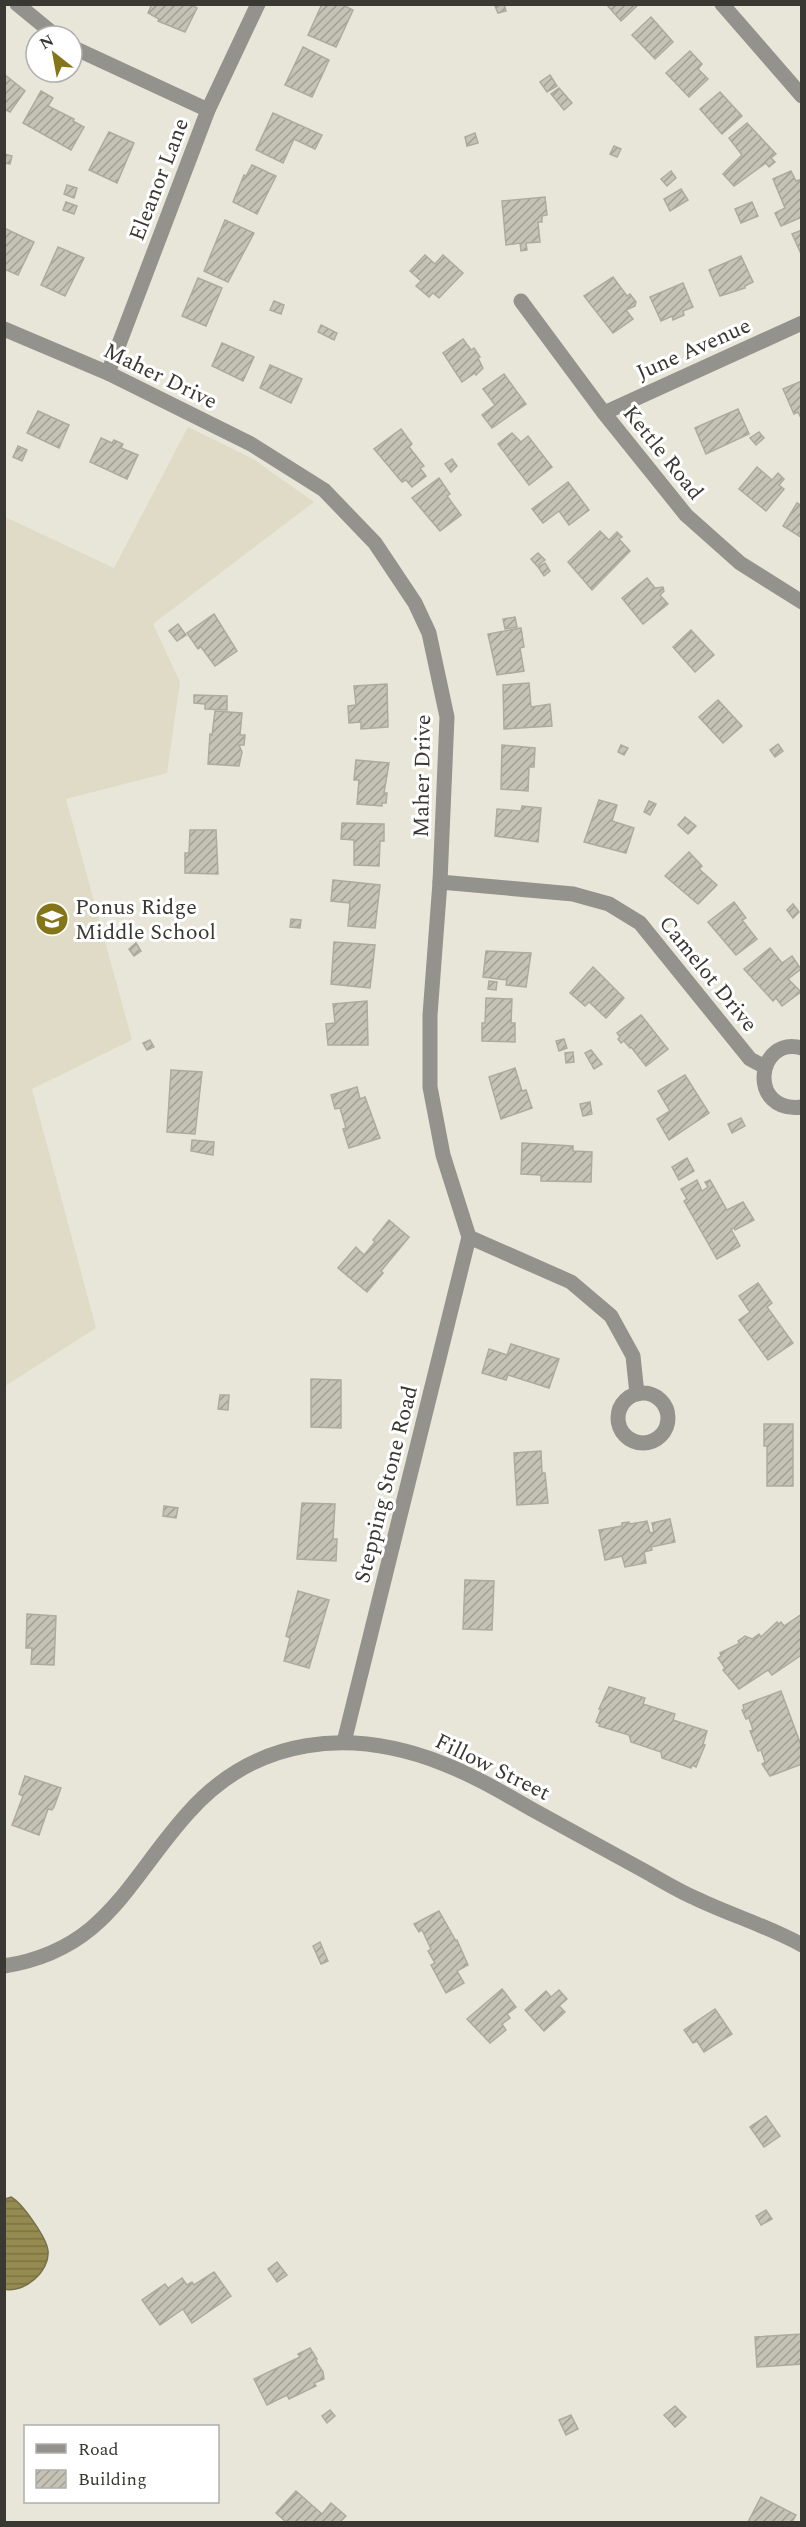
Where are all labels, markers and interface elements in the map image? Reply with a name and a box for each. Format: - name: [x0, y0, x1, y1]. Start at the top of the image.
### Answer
- north arrow: [24, 24, 84, 84]
- text: N: [35, 28, 59, 56]
- street label: Eleanor Lane: [121, 113, 198, 246]
- street label: June Avenue: [631, 309, 756, 389]
- street label: Maher Drive: [98, 334, 223, 418]
- street label: Kettle Road: [614, 398, 711, 508]
- street label: Maher Drive: [405, 714, 440, 838]
- place label: Ponus Ridge Middle School: [75, 891, 216, 949]
- school or university icon: Ponus Ridge Middle School: [34, 901, 70, 937]
- street label: Camelot Drive: [650, 908, 765, 1039]
- street label: Stepping Stone Road: [346, 1382, 427, 1587]
- street label: Fillow Street: [429, 1725, 556, 1810]
- legend: [24, 2425, 219, 2503]
- text: Road: [78, 2436, 119, 2463]
- text: Building: [78, 2466, 147, 2493]

